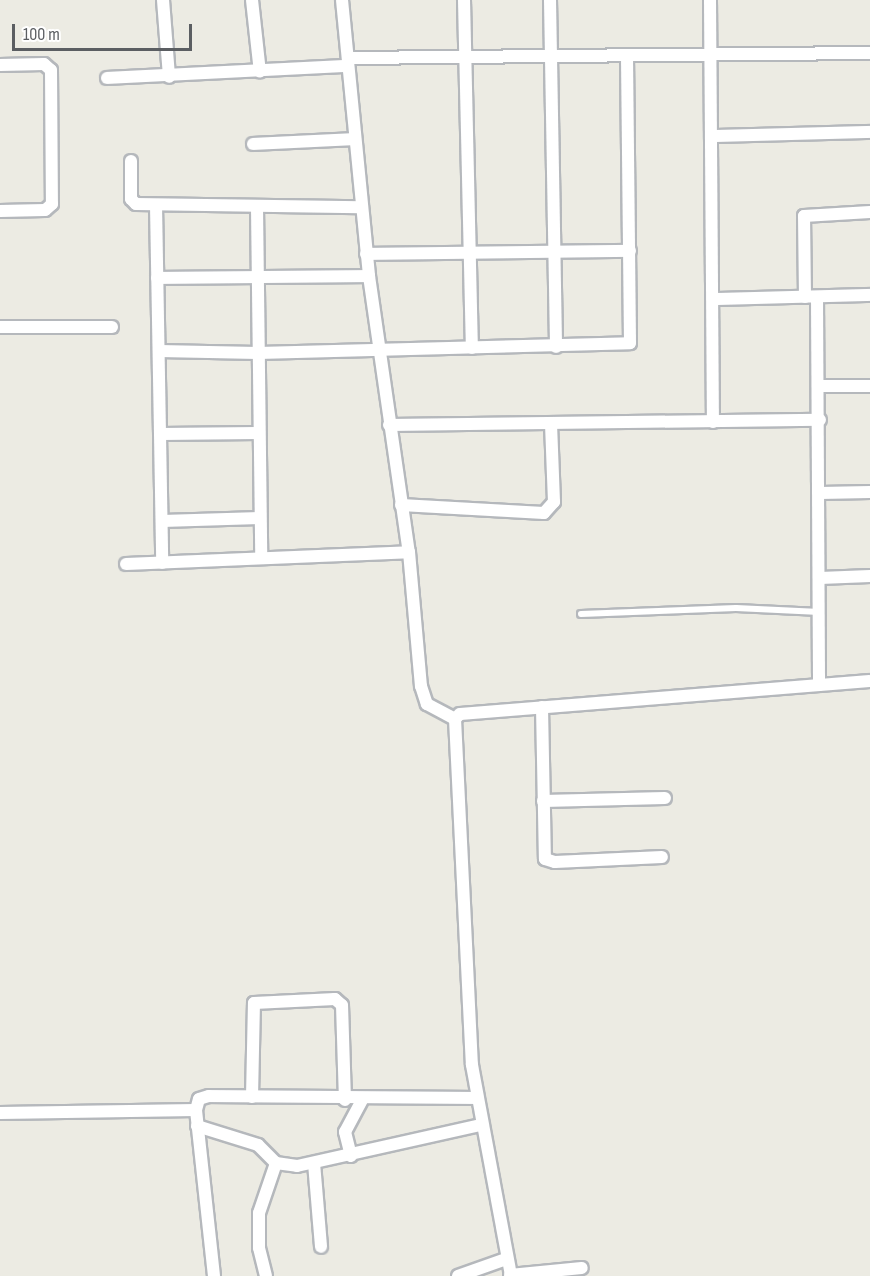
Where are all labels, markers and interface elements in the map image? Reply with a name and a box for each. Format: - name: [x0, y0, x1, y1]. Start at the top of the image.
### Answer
- scale bar: [15, 12, 195, 50]
- text: 100 m: [23, 24, 60, 45]

